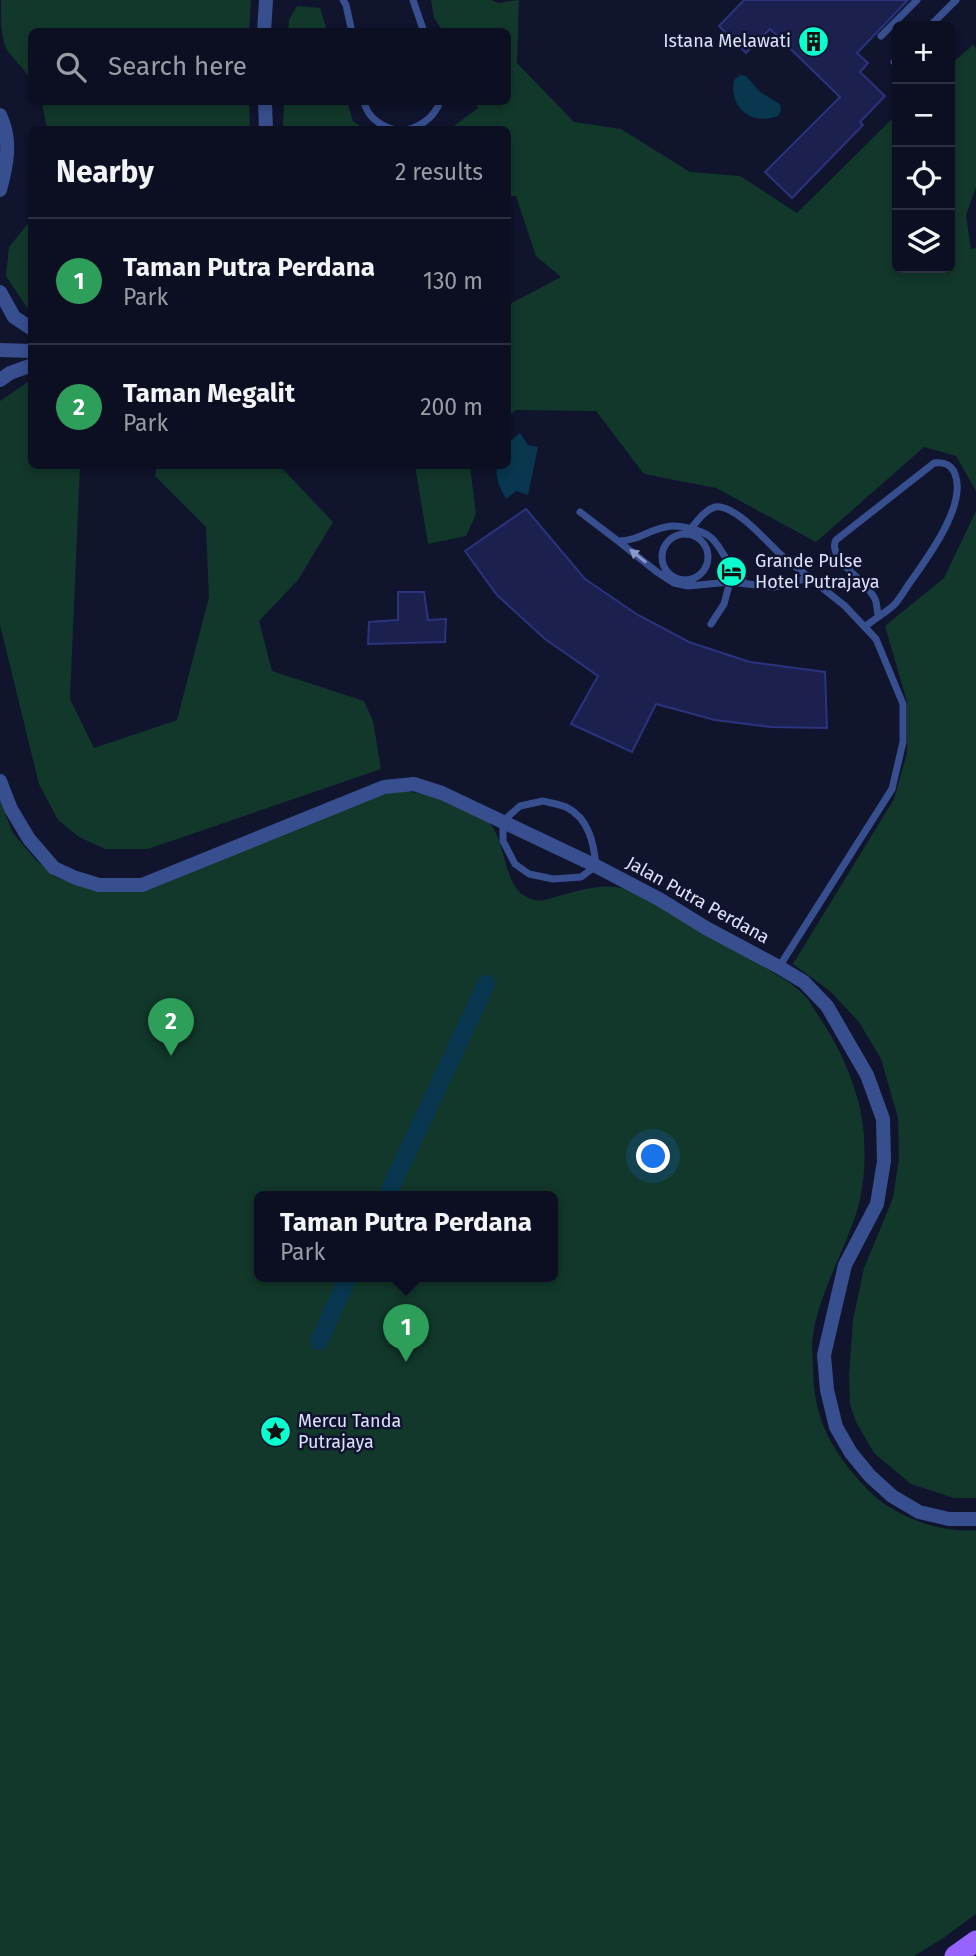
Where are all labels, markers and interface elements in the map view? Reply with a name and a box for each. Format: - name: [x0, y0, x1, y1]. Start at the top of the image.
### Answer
- map controls: [892, 21, 955, 273]
- button: +: [892, 21, 955, 84]
- building icon: Istana Melawati: [797, 24, 831, 58]
- search box: [28, 28, 511, 105]
- place label: Istana Melawati: [663, 30, 791, 52]
- icon: search: [52, 48, 90, 86]
- text: Search here: [108, 51, 247, 82]
- button: −: [892, 84, 955, 147]
- button: locate: [892, 147, 955, 210]
- text: Nearby: [56, 154, 154, 190]
- text: 2 results: [395, 158, 483, 186]
- button: layers: [892, 210, 955, 273]
- text: Taman Putra Perdana: [123, 252, 375, 283]
- text: 1: [74, 267, 84, 295]
- text: 130 m: [423, 267, 483, 295]
- text: Park: [123, 283, 168, 311]
- text: Taman Megalit: [123, 378, 295, 409]
- text: 2: [73, 393, 85, 421]
- text: 200 m: [420, 393, 483, 421]
- text: Park: [123, 409, 168, 437]
- one-way arrow: [629, 549, 646, 564]
- place label: Grande Pulse Hotel Putrajaya: [755, 550, 880, 593]
- hotel icon: Grande Pulse Hotel Putrajaya: [715, 554, 749, 588]
- street label: Jalan Putra Perdana: [623, 852, 773, 948]
- pin: 2: [148, 998, 194, 1056]
- your location: [636, 1139, 670, 1173]
- popup: [254, 1191, 558, 1282]
- text: Taman Putra Perdana: [280, 1207, 532, 1238]
- text: Park: [280, 1238, 325, 1266]
- pin: 1: [383, 1304, 429, 1362]
- place label: Mercu Tanda Putrajaya: [298, 1410, 401, 1453]
- place icon: Mercu Tanda Putrajaya: [258, 1414, 292, 1448]

